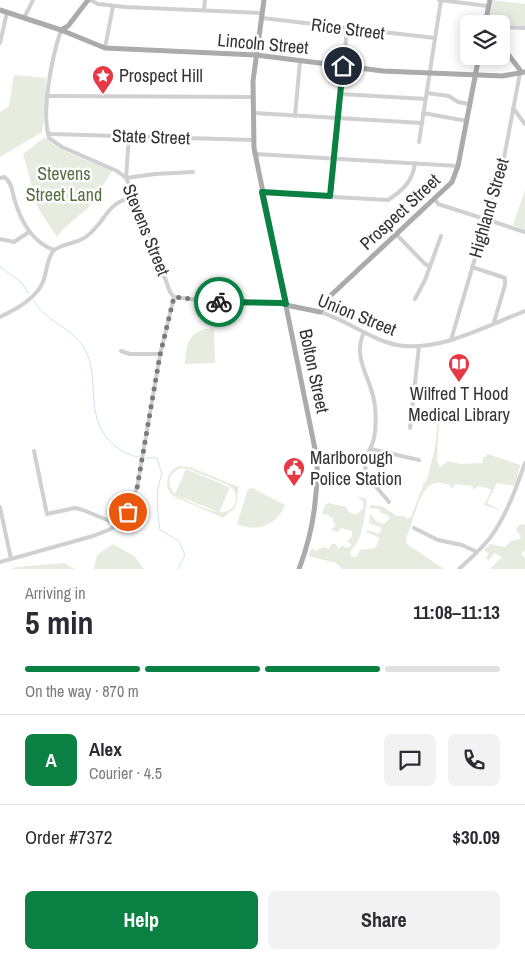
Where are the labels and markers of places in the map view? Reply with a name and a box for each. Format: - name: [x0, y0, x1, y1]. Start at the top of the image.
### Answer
- pin: [322, 45, 364, 87]
- place label: Prospect Hill: [119, 63, 203, 88]
- place icon: Prospect Hill: [91, 64, 115, 95]
- library icon: Wilfred T Hood Medical Library: [447, 352, 471, 383]
- place label: Wilfred T Hood Medical Library: [408, 381, 510, 427]
- place label: Marlborough Police Station: [310, 445, 402, 491]
- public building icon: Marlborough Police Station: [282, 456, 306, 487]
- pin: [107, 491, 149, 533]

